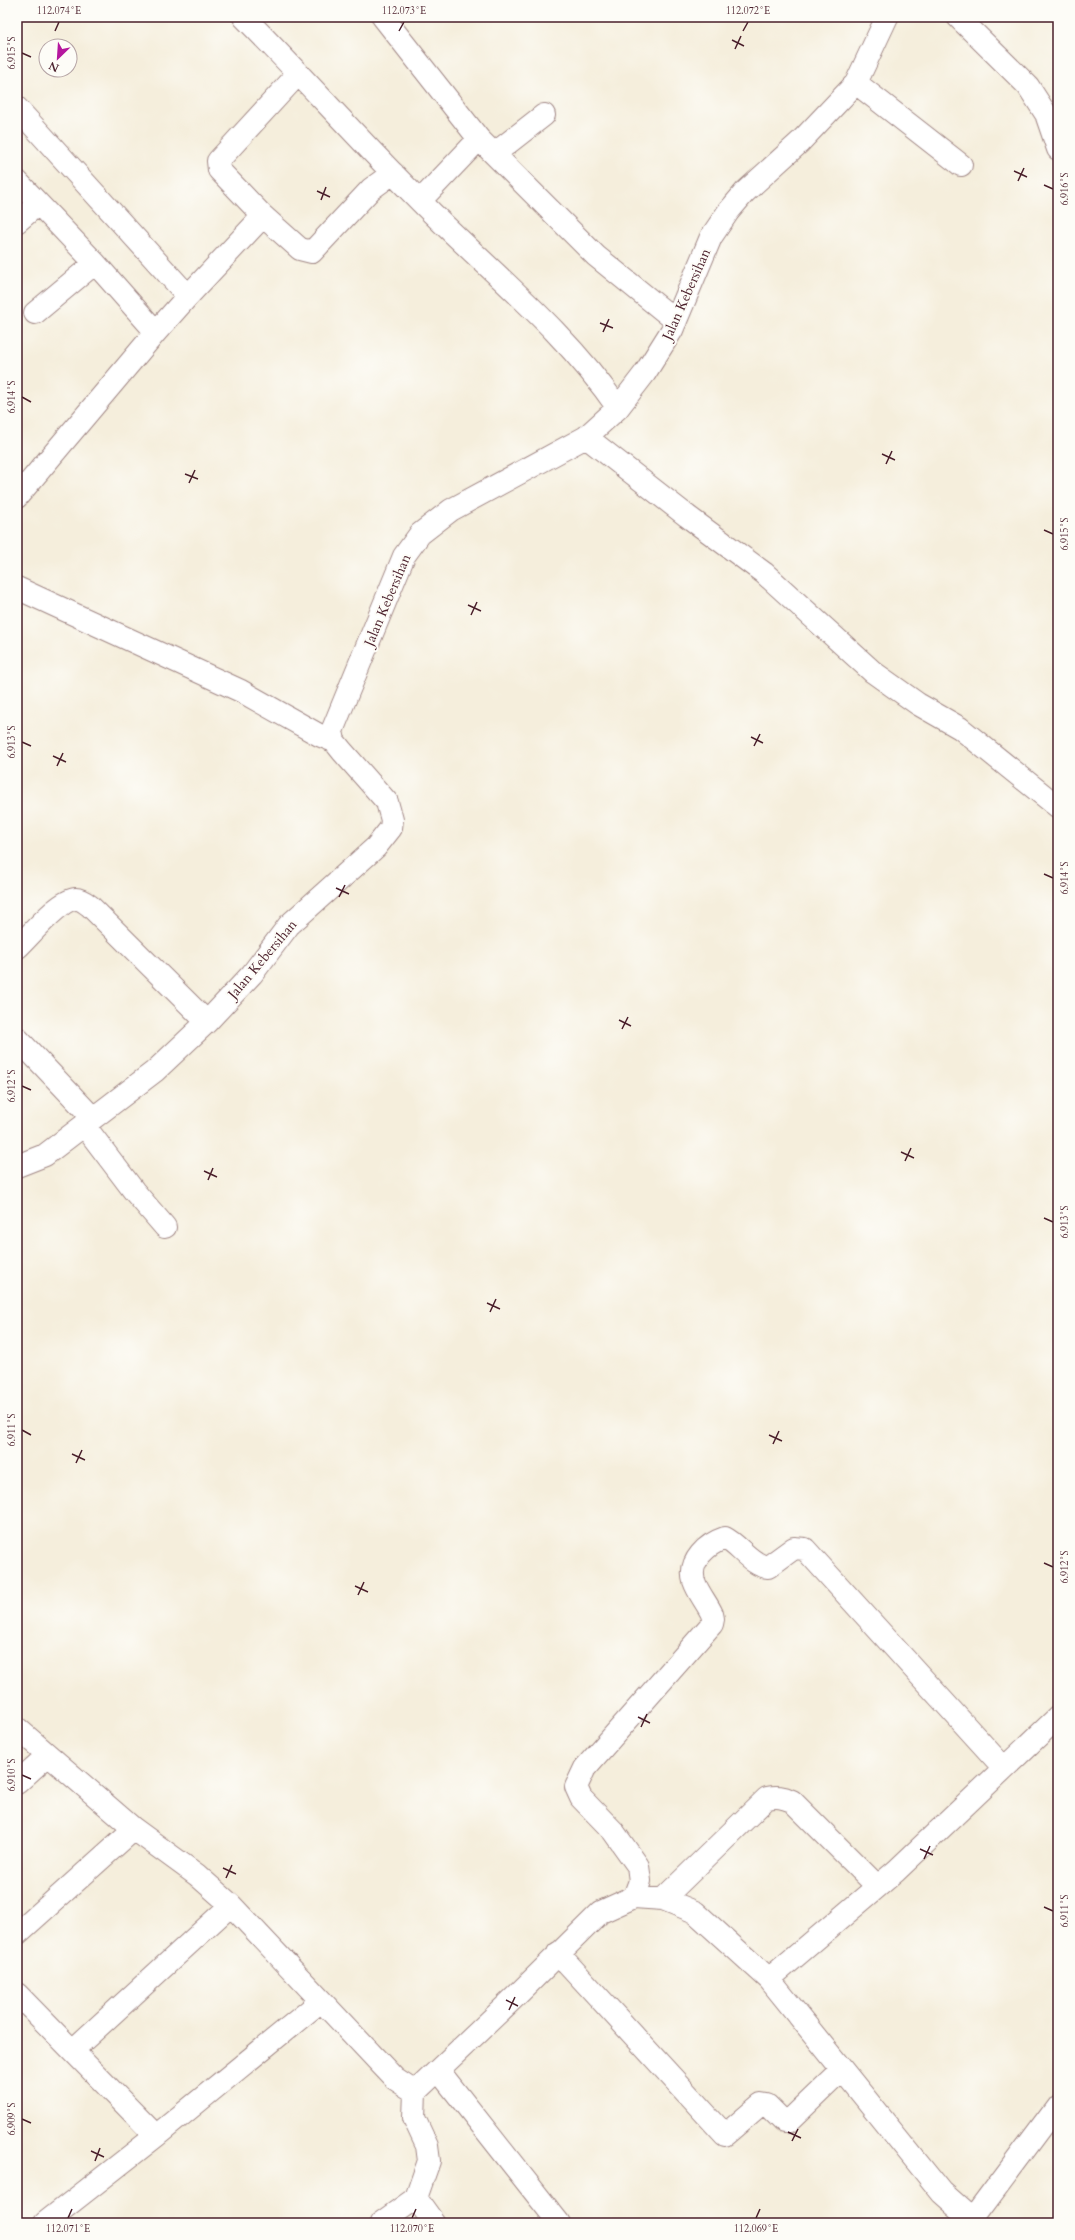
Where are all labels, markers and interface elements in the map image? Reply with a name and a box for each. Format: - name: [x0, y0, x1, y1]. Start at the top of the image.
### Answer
- text: 112.074°E: [37, 4, 81, 18]
- text: 112.073°E: [382, 4, 426, 18]
- text: 112.072°E: [726, 4, 770, 18]
- text: 6.915°S: [5, 36, 19, 70]
- north arrow: [38, 38, 78, 78]
- text: N: [46, 58, 61, 75]
- text: 6.916°S: [1058, 172, 1072, 206]
- street label: Jalan Kebersihan: [657, 245, 715, 345]
- text: 6.914°S: [5, 380, 19, 414]
- text: 6.915°S: [1058, 517, 1072, 551]
- street label: Jalan Kebersihan: [359, 551, 415, 651]
- text: 6.913°S: [5, 725, 19, 759]
- text: 6.914°S: [1058, 861, 1072, 895]
- street label: Jalan Kebersihan: [222, 916, 301, 1005]
- text: 6.912°S: [5, 1069, 19, 1103]
- text: 6.913°S: [1058, 1205, 1072, 1239]
- text: 6.911°S: [5, 1413, 19, 1447]
- text: 6.912°S: [1058, 1550, 1072, 1584]
- text: 6.910°S: [5, 1758, 19, 1792]
- text: 6.911°S: [1058, 1894, 1072, 1928]
- text: 6.909°S: [5, 2102, 19, 2136]
- text: 112.071°E: [46, 2222, 90, 2236]
- text: 112.070°E: [390, 2222, 434, 2236]
- text: 112.069°E: [734, 2222, 778, 2236]

